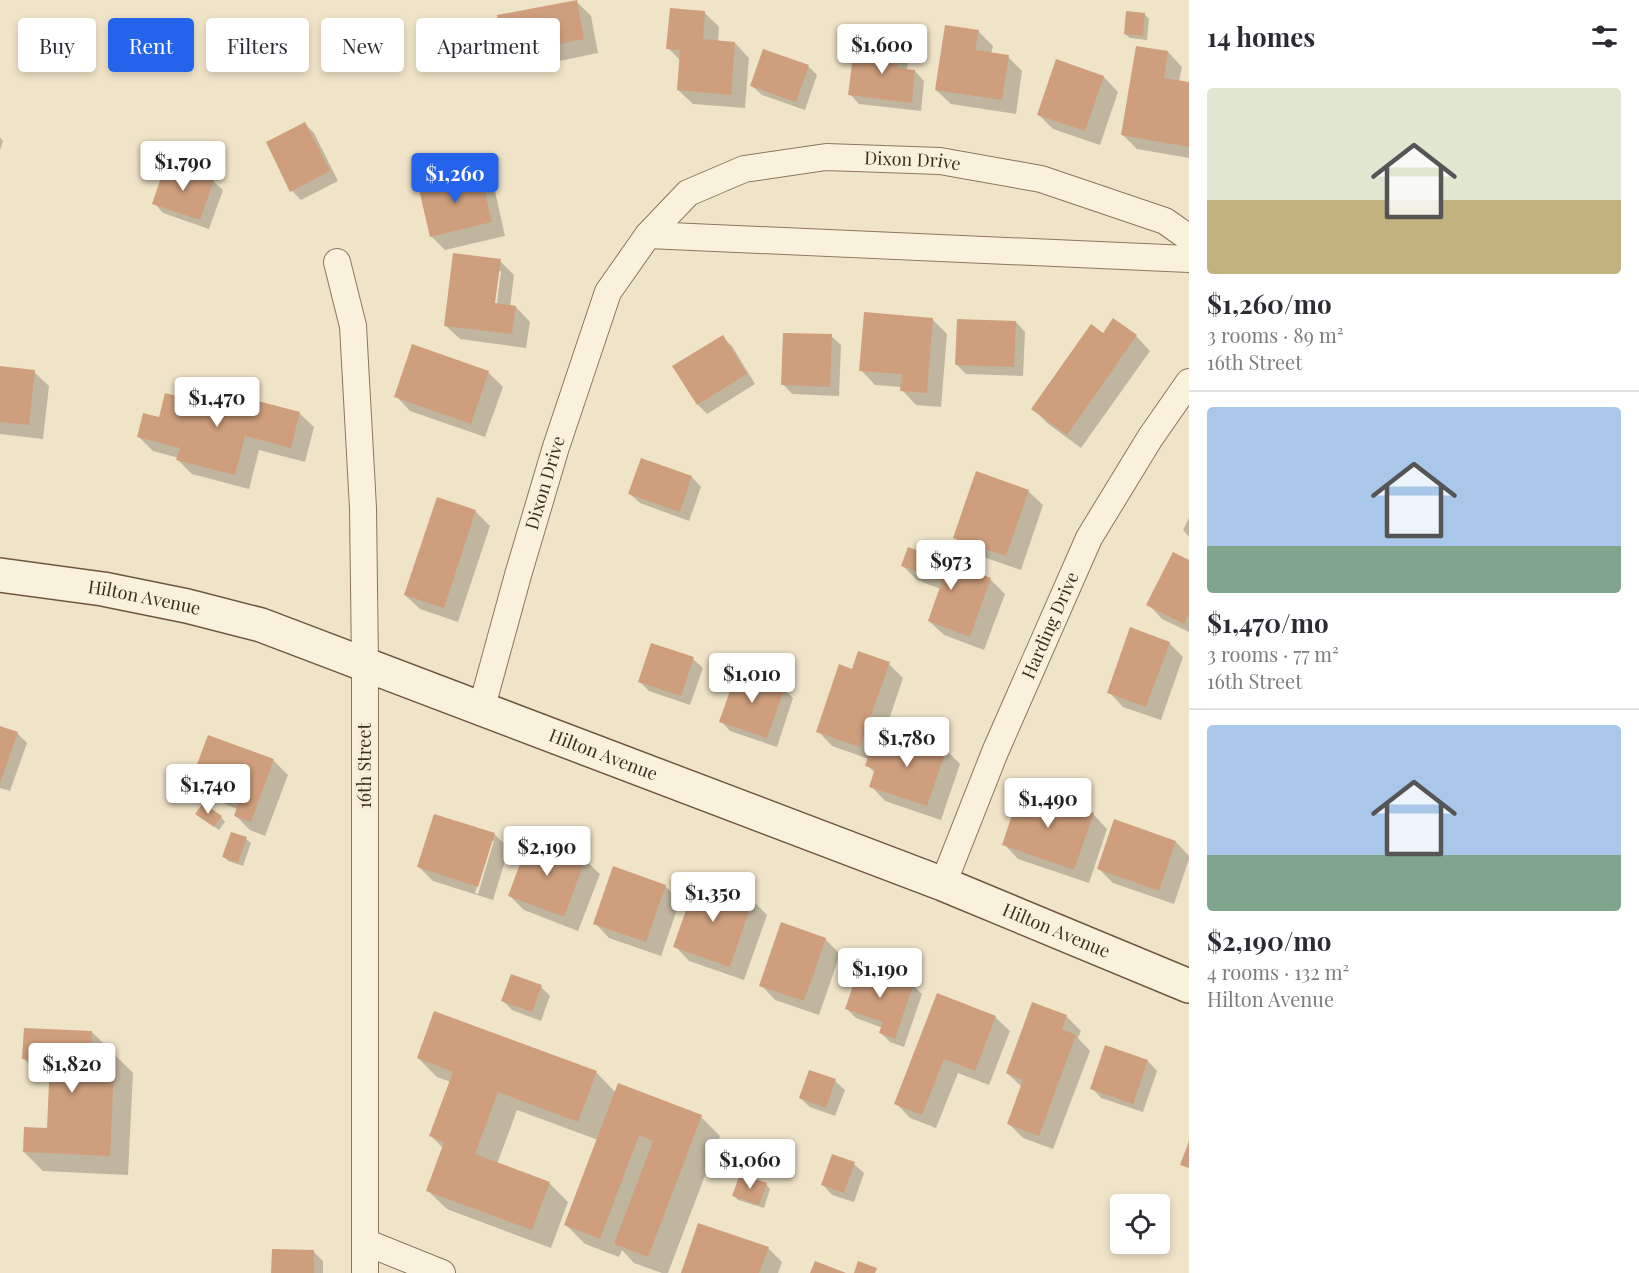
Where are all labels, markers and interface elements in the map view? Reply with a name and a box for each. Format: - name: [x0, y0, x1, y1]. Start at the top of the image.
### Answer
- chip: Buy: [18, 18, 96, 72]
- chip: Rent: [108, 18, 194, 72]
- chip: Filters: [206, 18, 309, 72]
- chip: New: [321, 18, 404, 72]
- chip: Apartment: [416, 18, 560, 72]
- text: 14 homes: [1207, 19, 1315, 54]
- icon: filters: [1588, 20, 1621, 53]
- pin: $1,600: [833, 24, 931, 75]
- text: $1,600: [851, 30, 913, 57]
- icon: home: [1360, 127, 1468, 235]
- pin: $1,790: [134, 141, 232, 192]
- street label: Dixon Drive: [864, 145, 963, 175]
- text: $1,790: [154, 147, 212, 174]
- pin: $1,260: [406, 153, 504, 204]
- text: $1,260: [425, 159, 485, 186]
- text: $1,260/mo: [1207, 286, 1332, 321]
- text: 3 rooms · 89 m²: [1207, 321, 1343, 348]
- text: 16th Street: [1207, 348, 1302, 375]
- pin: $1,470: [168, 377, 266, 428]
- text: $1,470: [189, 383, 245, 410]
- street label: Dixon Drive: [519, 433, 570, 532]
- icon: home: [1360, 446, 1468, 554]
- pin: $973: [915, 540, 987, 591]
- text: $973: [930, 546, 972, 573]
- street label: Harding Drive: [1016, 568, 1084, 682]
- street label: Hilton Avenue: [87, 574, 203, 620]
- text: $1,470/mo: [1207, 605, 1329, 640]
- text: 3 rooms · 77 m²: [1207, 640, 1339, 667]
- pin: $1,010: [703, 653, 801, 704]
- text: $1,010: [723, 659, 781, 686]
- text: 16th Street: [1207, 667, 1302, 694]
- pin: $1,780: [858, 717, 956, 768]
- street label: Hilton Avenue: [546, 722, 661, 786]
- street label: 16th Street: [352, 723, 376, 809]
- text: $1,780: [878, 723, 936, 750]
- pin: $1,740: [159, 764, 257, 815]
- icon: home: [1360, 764, 1468, 872]
- text: $1,740: [180, 770, 236, 797]
- pin: $1,490: [999, 778, 1097, 829]
- text: $1,490: [1018, 784, 1078, 811]
- pin: $2,190: [498, 826, 596, 877]
- text: $2,190: [518, 832, 576, 859]
- pin: $1,350: [664, 872, 762, 923]
- text: $1,350: [685, 878, 741, 905]
- street label: Hilton Avenue: [999, 897, 1114, 963]
- text: $2,190/mo: [1207, 923, 1331, 958]
- pin: $1,190: [831, 948, 929, 999]
- text: $1,190: [852, 954, 908, 981]
- text: 4 rooms · 132 m²: [1207, 958, 1349, 985]
- text: Hilton Avenue: [1207, 985, 1334, 1012]
- pin: $1,820: [23, 1043, 121, 1094]
- text: $1,820: [42, 1049, 102, 1076]
- pin: $1,060: [701, 1139, 799, 1190]
- text: $1,060: [719, 1145, 781, 1172]
- map controls: [1110, 1194, 1170, 1254]
- button: locate: [1110, 1194, 1170, 1254]

